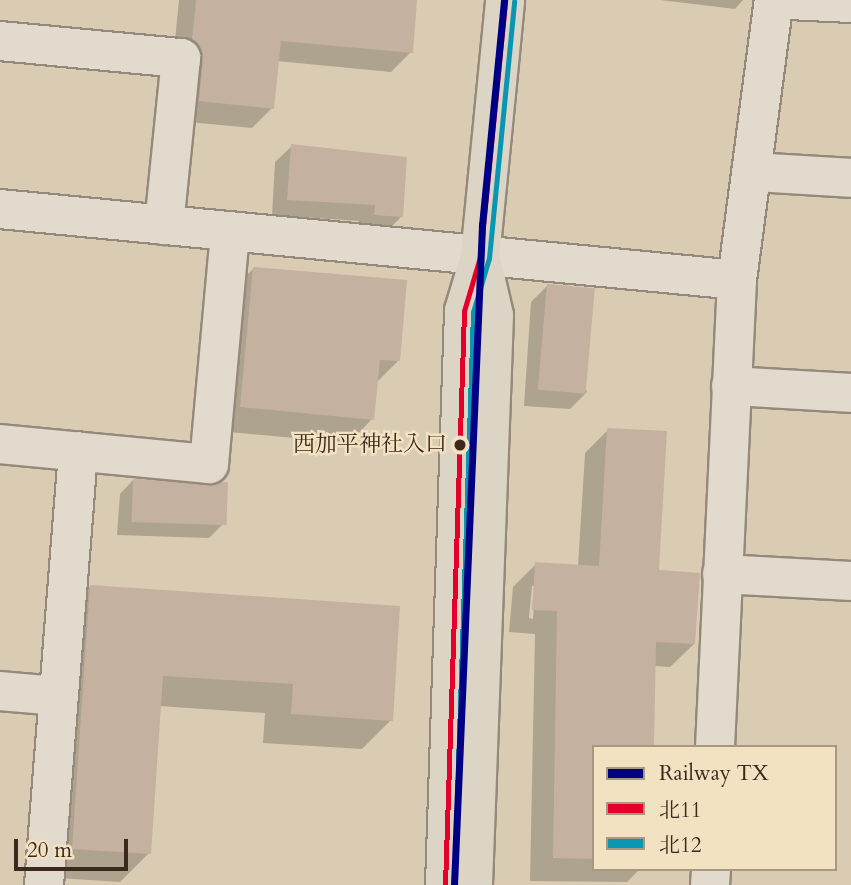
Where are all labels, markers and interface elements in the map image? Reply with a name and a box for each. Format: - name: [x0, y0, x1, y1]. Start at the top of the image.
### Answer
- place label: 西加平神社入口: [293, 432, 447, 458]
- marker: 西加平神社入口: [453, 438, 467, 452]
- legend: [592, 745, 837, 871]
- text: Railway TX: [659, 759, 768, 788]
- text: 北11: [659, 796, 702, 825]
- scale bar: [18, 826, 131, 870]
- text: 北12: [659, 831, 702, 860]
- text: 20 m: [27, 836, 72, 865]

